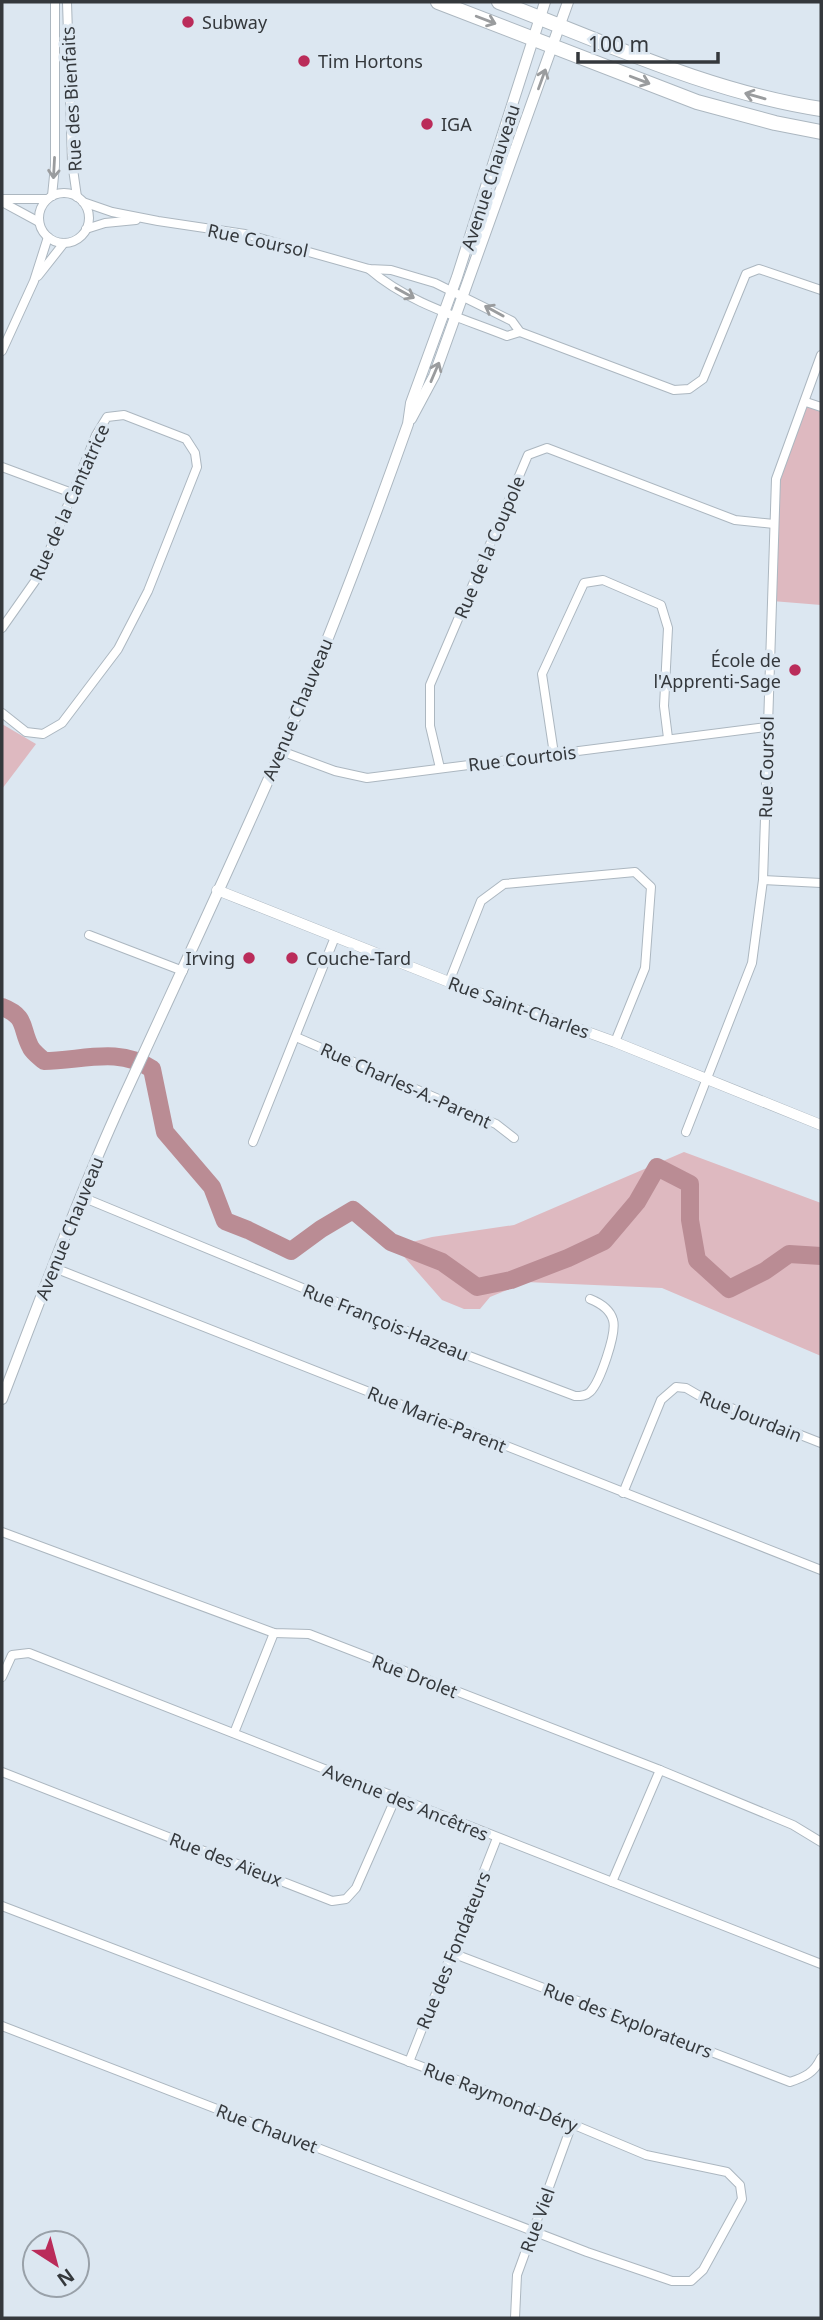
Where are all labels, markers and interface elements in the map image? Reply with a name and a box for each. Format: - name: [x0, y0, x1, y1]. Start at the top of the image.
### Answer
- place label: Subway: [202, 10, 268, 34]
- marker: Subway: [180, 14, 196, 30]
- one-way arrow: [475, 15, 497, 27]
- scale bar: [578, 21, 718, 65]
- street label: Rue des Bienfaits: [55, 26, 87, 172]
- text: 100 m: [588, 30, 649, 58]
- place label: Tim Hortons: [318, 49, 423, 73]
- marker: Tim Hortons: [296, 53, 312, 69]
- one-way arrow: [537, 69, 549, 91]
- one-way arrow: [629, 75, 650, 88]
- one-way arrow: [744, 88, 766, 101]
- street label: Avenue Chauveau: [455, 101, 525, 253]
- place label: IGA: [441, 112, 472, 136]
- marker: IGA: [419, 116, 435, 132]
- one-way arrow: [47, 156, 60, 179]
- street label: Rue Coursol: [206, 218, 310, 262]
- one-way arrow: [395, 287, 415, 301]
- one-way arrow: [485, 304, 505, 318]
- one-way arrow: [429, 361, 442, 383]
- street label: Rue de la Cantatrice: [24, 420, 114, 584]
- street label: Rue de la Coupole: [448, 472, 530, 622]
- street label: Avenue Chauveau: [256, 634, 338, 784]
- place label: École de l'Apprenti-Sage: [653, 648, 781, 693]
- marker: École de l'Apprenti-Sage: [787, 662, 803, 678]
- street label: Rue Coursol: [753, 716, 779, 818]
- street label: Rue Courtois: [467, 739, 577, 777]
- place label: Irving: [185, 946, 235, 970]
- place label: Couche-Tard: [306, 946, 411, 970]
- marker: Irving: [241, 950, 257, 966]
- marker: Couche-Tard: [284, 950, 300, 966]
- street label: Rue Saint-Charles: [445, 970, 593, 1044]
- street label: Rue Charles-A.-Parent: [317, 1037, 496, 1134]
- street label: Avenue Chauveau: [29, 1153, 109, 1303]
- street label: Rue François-Hazeau: [300, 1278, 472, 1366]
- street label: Rue Marie-Parent: [364, 1380, 510, 1458]
- street label: Rue Jourdain: [696, 1385, 806, 1447]
- street label: Rue Drolet: [369, 1649, 462, 1703]
- street label: Avenue des Ancêtres: [320, 1758, 492, 1846]
- street label: Rue des Aïeux: [166, 1827, 286, 1892]
- street label: Rue des Fondateurs: [410, 1868, 496, 2032]
- street label: Rue des Explorateurs: [540, 1977, 716, 2063]
- street label: Rue Raymond-Déry: [420, 2057, 582, 2138]
- street label: Rue Chauvet: [213, 2098, 322, 2158]
- street label: Rue Viel: [514, 2184, 560, 2256]
- north arrow: [21, 2229, 91, 2299]
- text: N: [52, 2263, 80, 2293]

